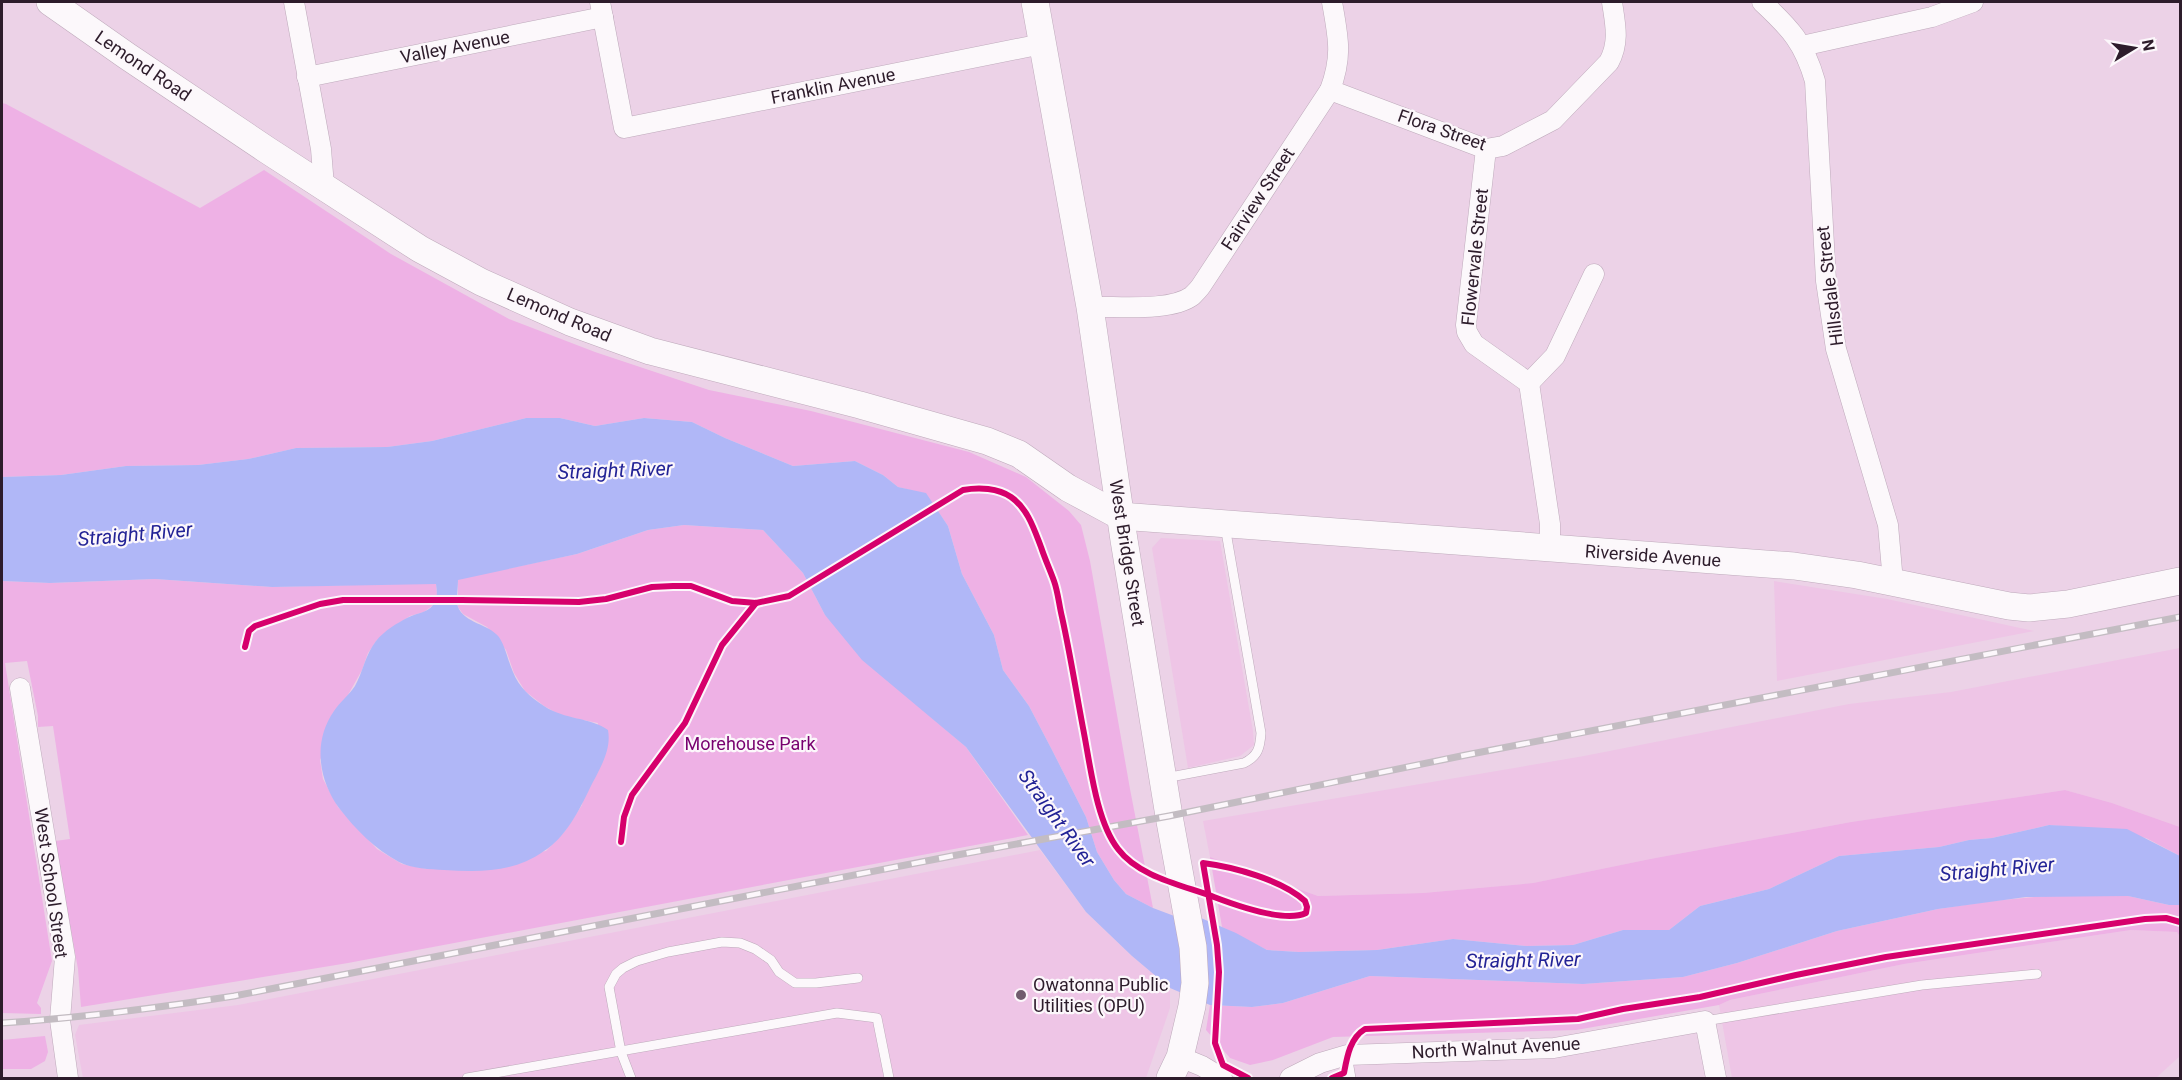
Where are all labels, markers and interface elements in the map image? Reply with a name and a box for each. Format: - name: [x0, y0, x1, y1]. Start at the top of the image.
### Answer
- north arrow: [2104, 18, 2164, 78]
- street label: Lemond Road: [91, 26, 195, 105]
- street label: Valley Avenue: [398, 26, 511, 67]
- text: N: [2138, 38, 2159, 53]
- street label: Franklin Avenue: [769, 63, 897, 108]
- street label: Flora Street: [1395, 105, 1489, 154]
- street label: Fairview Street: [1217, 143, 1299, 254]
- street label: Flowervale Street: [1457, 187, 1492, 327]
- street label: Hillsdale Street: [1812, 225, 1847, 347]
- street label: Lemond Road: [504, 283, 614, 346]
- water label: Straight River: [557, 456, 674, 484]
- street label: West Bridge Street: [1106, 478, 1149, 628]
- water label: Straight River: [77, 517, 195, 551]
- street label: Riverside Avenue: [1584, 540, 1722, 571]
- park label: Morehouse Park: [684, 733, 816, 754]
- water label: Straight River: [1014, 764, 1101, 873]
- street label: West School Street: [31, 806, 72, 960]
- water label: Straight River: [1939, 852, 2057, 886]
- water label: Straight River: [1465, 947, 1582, 973]
- place label: Owatonna Public Utilities (OPU): [1033, 974, 1168, 1017]
- marker: Owatonna Public Utilities (OPU): [1014, 988, 1028, 1002]
- street label: North Walnut Avenue: [1411, 1033, 1581, 1062]

